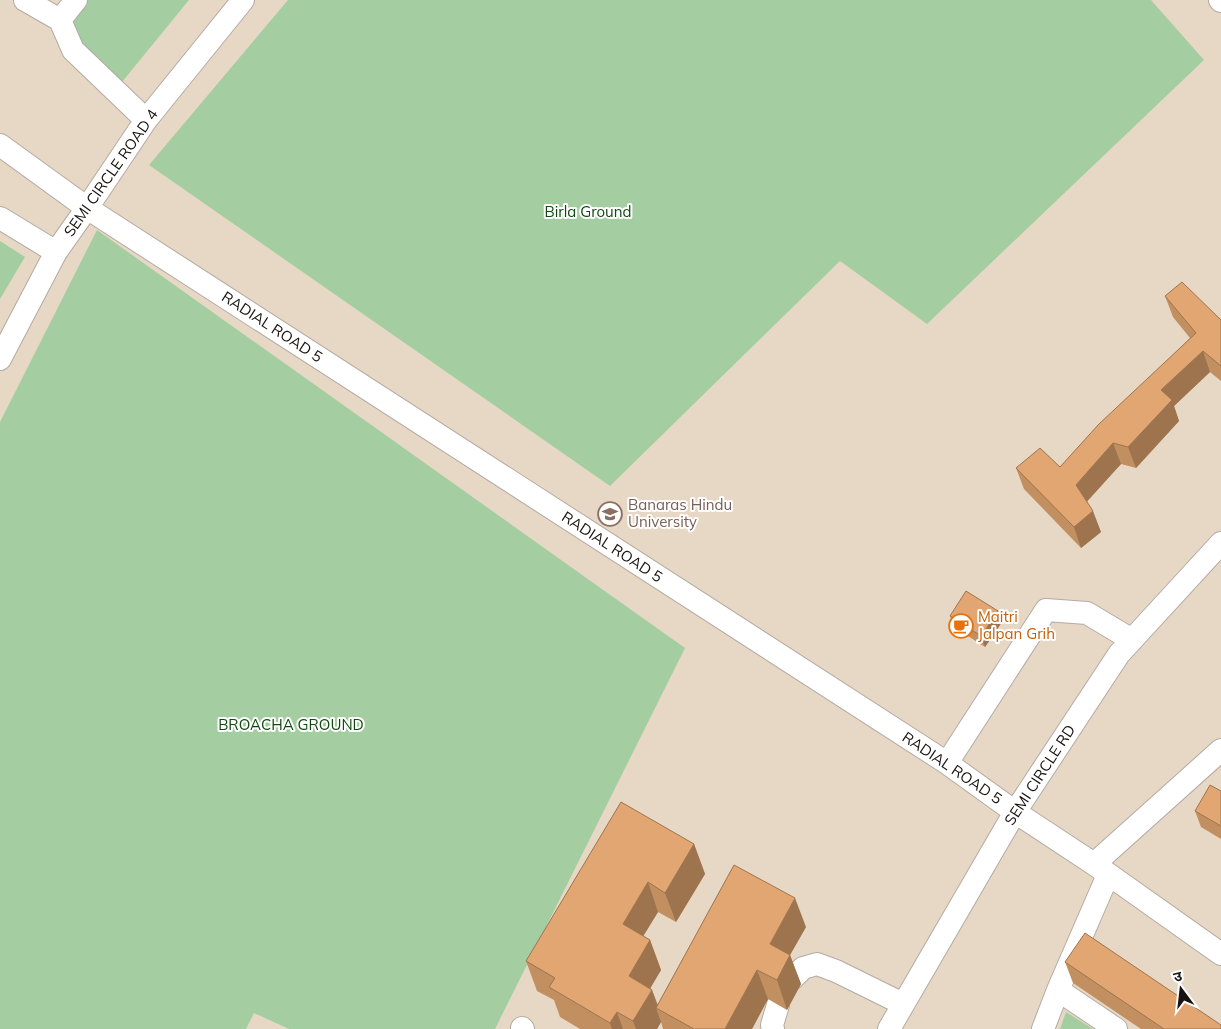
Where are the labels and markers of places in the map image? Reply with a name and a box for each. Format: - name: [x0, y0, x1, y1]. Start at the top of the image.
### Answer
- place label: Banaras Hindu University: [628, 495, 732, 531]
- school or university icon: Banaras Hindu University: [597, 501, 623, 527]
- place label: Maitri Jalpan Grih: [978, 607, 1055, 643]
- cafe icon: Maitri Jalpan Grih: [948, 613, 974, 639]

